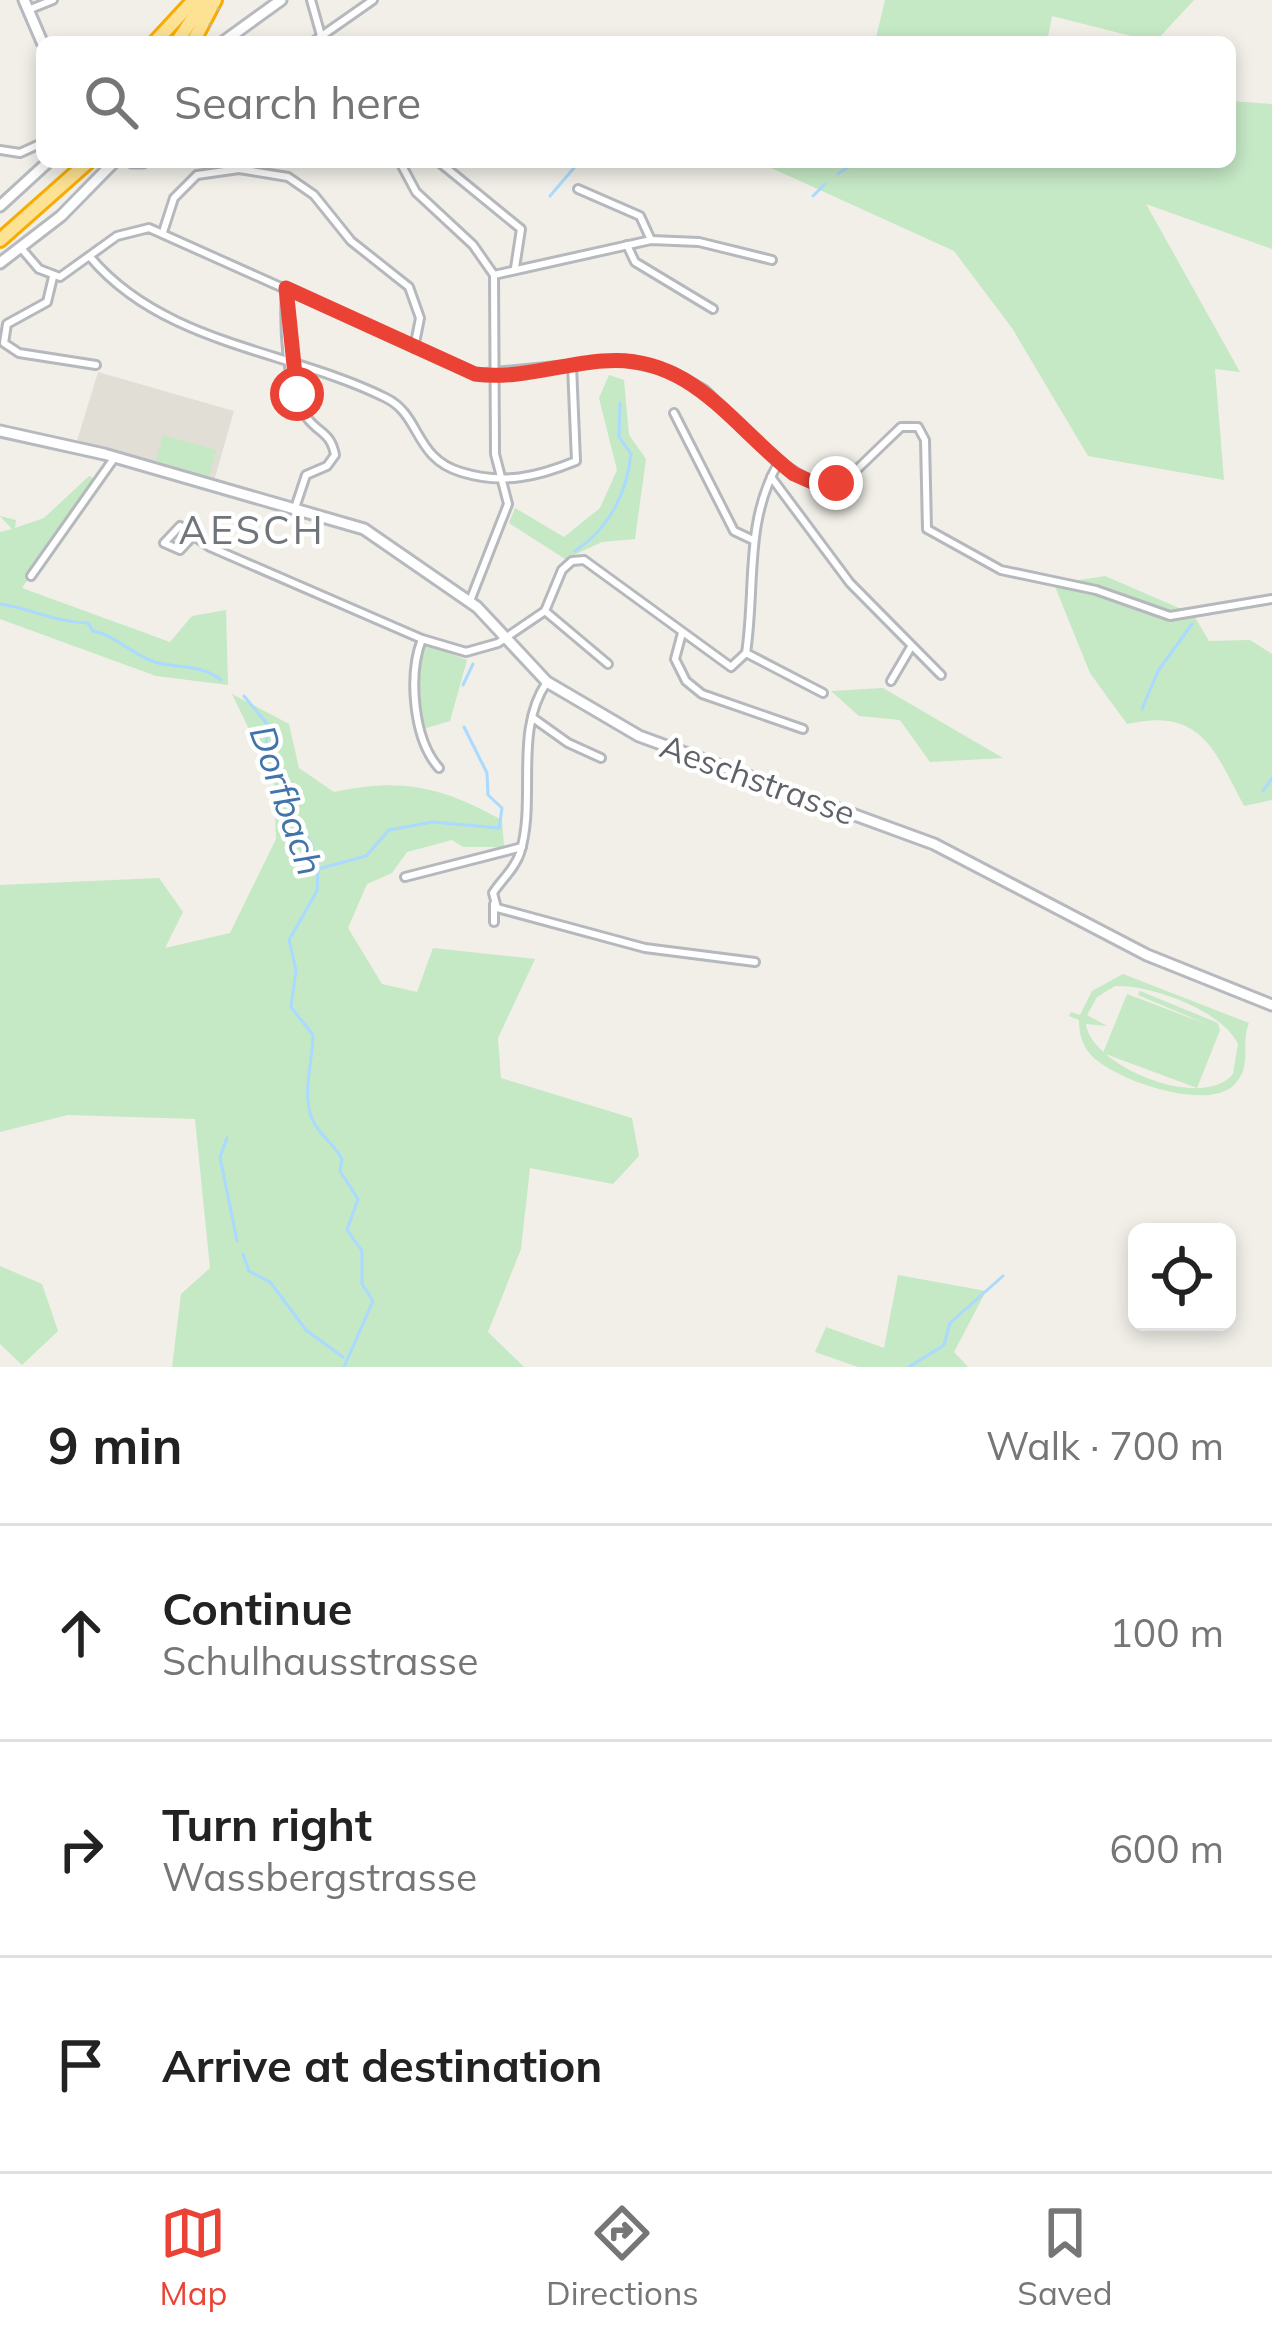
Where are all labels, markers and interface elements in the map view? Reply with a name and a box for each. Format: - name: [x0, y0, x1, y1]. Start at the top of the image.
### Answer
- search box: [36, 36, 1236, 168]
- icon: search: [78, 69, 144, 135]
- text: Search here: [174, 74, 421, 130]
- route start: [270, 367, 324, 421]
- route end: [809, 456, 863, 510]
- district label: AESCH: [178, 505, 326, 554]
- water label: Dorfbach: [240, 719, 334, 881]
- street label: Aeschstrasse: [655, 725, 861, 833]
- map controls: [1128, 1223, 1236, 1331]
- button: locate: [1128, 1223, 1236, 1331]
- text: 9 min: [48, 1413, 183, 1477]
- text: Walk · 700 m: [986, 1421, 1224, 1470]
- text: Continue: [162, 1580, 352, 1636]
- icon: ahead: [48, 1600, 114, 1666]
- text: 100 m: [1109, 1608, 1224, 1657]
- text: Schulhausstrasse: [162, 1636, 478, 1685]
- text: Turn right: [162, 1796, 372, 1852]
- icon: right: [48, 1816, 114, 1882]
- text: 600 m: [1109, 1824, 1224, 1873]
- text: Wassbergstrasse: [162, 1852, 477, 1901]
- icon: arrive: [48, 2032, 114, 2098]
- text: Arrive at destination: [162, 2037, 602, 2093]
- tab: Map: [159, 2200, 227, 2313]
- tab: Directions: [546, 2200, 699, 2313]
- tab: Saved: [1017, 2200, 1113, 2313]

